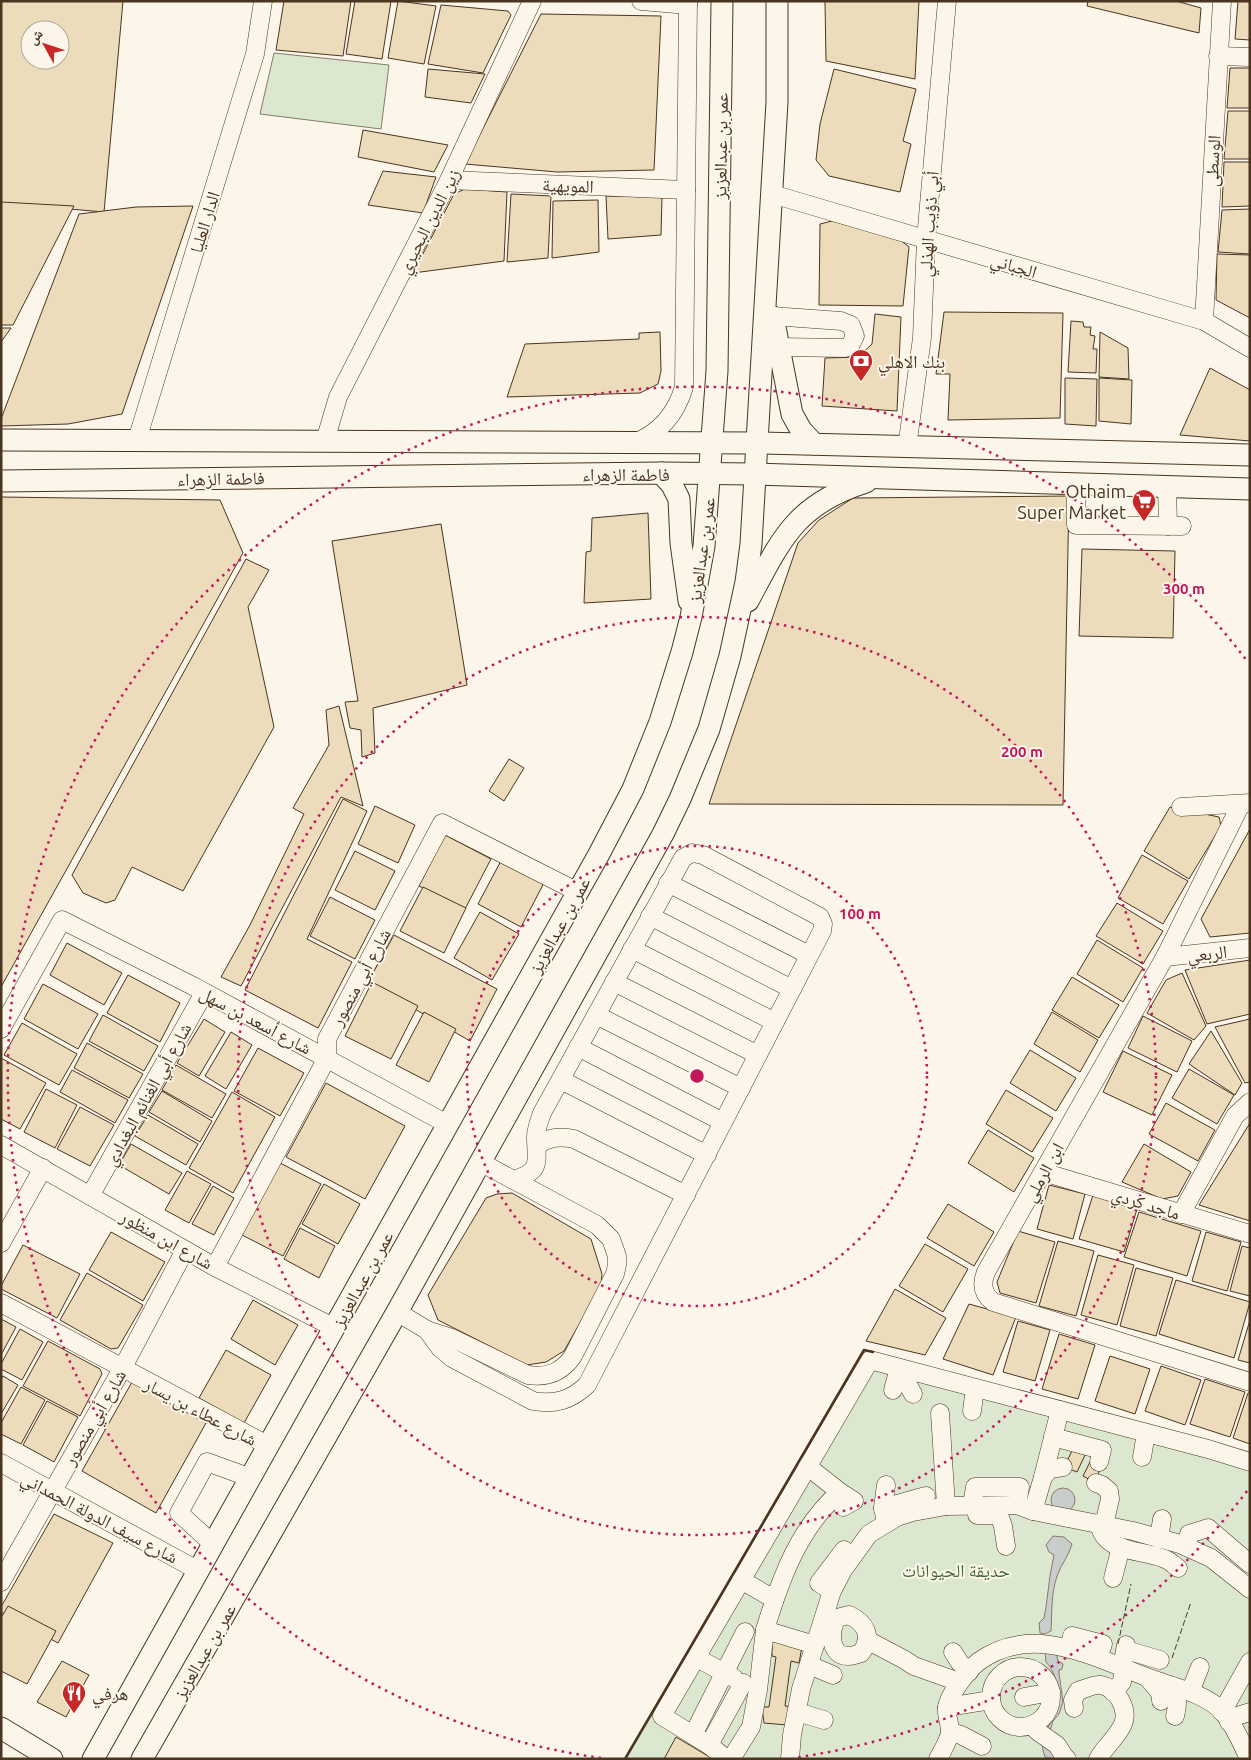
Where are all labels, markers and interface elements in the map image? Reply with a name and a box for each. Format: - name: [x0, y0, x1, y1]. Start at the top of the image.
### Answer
- north arrow: [20, 20, 70, 70]
- text: ش: [24, 26, 47, 48]
- street label: عمر بن عبدالعزيز: [709, 92, 733, 201]
- street label: الوسطى: [1201, 134, 1225, 188]
- street label: زين الدين البحيري: [393, 165, 468, 280]
- street label: أبي ذؤيب الهذلي: [914, 170, 947, 278]
- street label: المويهية: [542, 174, 594, 197]
- street label: الدار العليا: [185, 189, 224, 255]
- street label: الجباني: [987, 249, 1040, 287]
- bank icon: بنك الاهلي: [848, 348, 874, 382]
- place label: بنك الاهلي: [878, 351, 945, 377]
- street label: فاطمة الزهراء: [582, 464, 670, 485]
- street label: فاطمة الزهراء: [177, 467, 265, 490]
- place label: Othaim Super Market: [1017, 481, 1126, 522]
- supermarket icon: Othaim Super Market: [1131, 488, 1157, 522]
- street label: عمر بن عبدالعزيز: [684, 496, 720, 605]
- text: 300 m: [1163, 580, 1205, 597]
- text: 200 m: [1001, 743, 1043, 760]
- street label: عمر بن عبدالعزيز: [524, 874, 595, 978]
- text: 100 m: [839, 905, 881, 922]
- street label: شارع أبي منصور: [326, 925, 399, 1032]
- street label: الربعي: [1186, 941, 1229, 971]
- street label: شارع أسعد بن سهل: [196, 982, 315, 1060]
- street label: شارع أبي الغنائم البغدادي: [99, 1019, 199, 1172]
- centre of rings: [688, 1067, 706, 1085]
- street label: ابن الرملي: [1019, 1139, 1072, 1208]
- street label: ماجد كردي: [1108, 1183, 1182, 1228]
- street label: شارع ابن منظور: [116, 1205, 217, 1274]
- street label: عمر بن عبدالعزيز: [327, 1228, 398, 1332]
- street label: شارع أبي منصور: [58, 1366, 134, 1472]
- street label: شارع عطاء بن يسار: [140, 1372, 261, 1451]
- street label: شارع سيف الدولة الحمداني: [16, 1467, 182, 1572]
- park label: حديقة الحيوانات: [902, 1560, 1010, 1581]
- street label: عمر بن عبدالعزيز: [168, 1600, 241, 1704]
- restaurant icon: هرفي: [61, 1680, 87, 1714]
- place label: هرفي: [92, 1683, 128, 1709]

